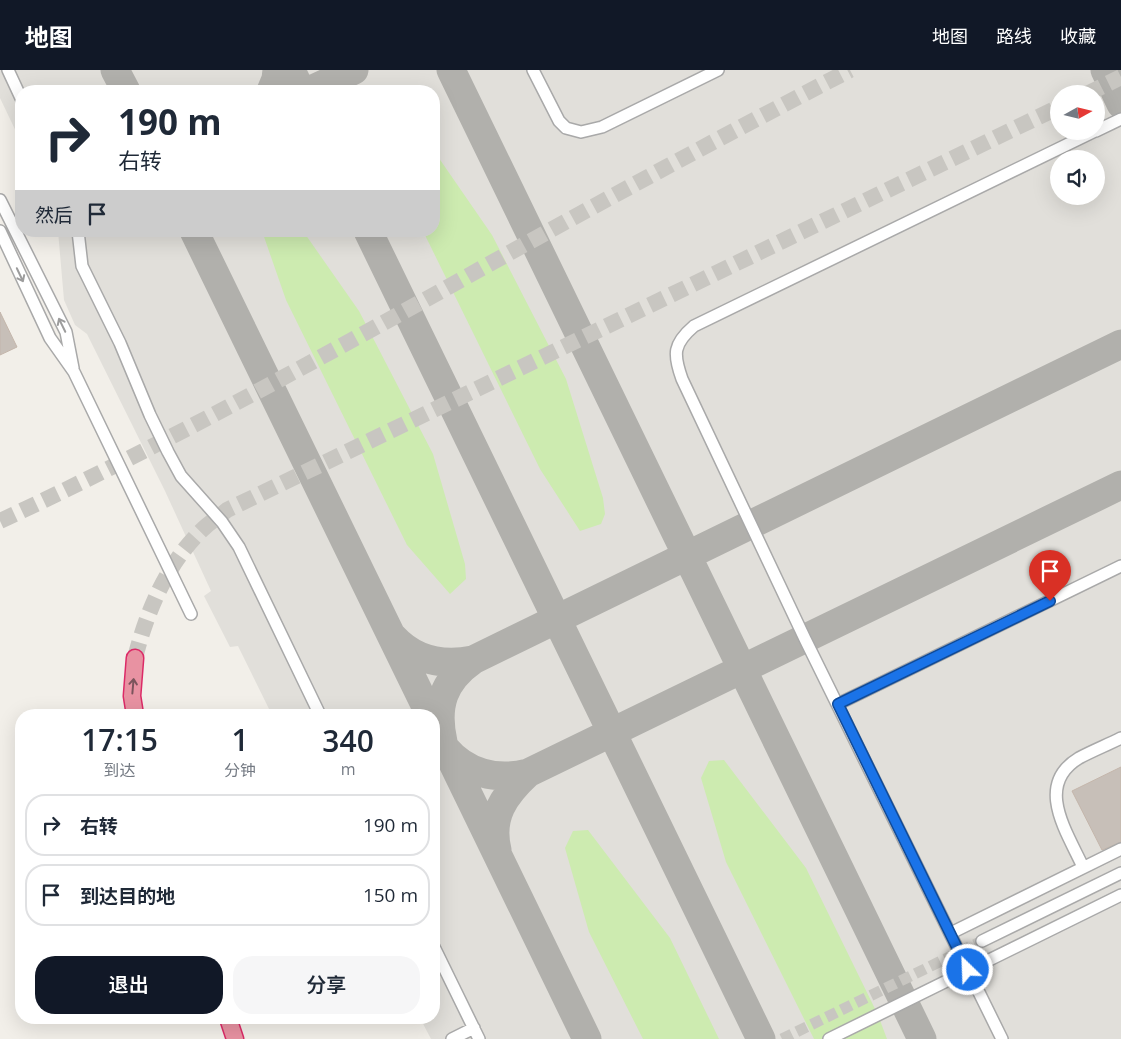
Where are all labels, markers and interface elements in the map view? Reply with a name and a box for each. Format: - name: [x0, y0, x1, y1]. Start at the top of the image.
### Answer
- text: 地图: [25, 20, 73, 53]
- text: 地图: [932, 24, 968, 48]
- text: 路线: [996, 24, 1032, 48]
- text: 收藏: [1060, 24, 1096, 48]
- north arrow: [1050, 85, 1105, 140]
- map controls: [1050, 85, 1105, 205]
- text: 190 m: [118, 98, 222, 145]
- icon: right: [35, 105, 100, 170]
- text: 右转: [118, 145, 162, 175]
- button: sound: [1050, 150, 1105, 205]
- icon: arrive: [83, 200, 111, 228]
- text: 然后: [35, 202, 73, 228]
- one-way arrow: [16, 267, 26, 282]
- one-way arrow: [57, 318, 66, 333]
- pin: [1029, 550, 1071, 601]
- icon: arrive: [1036, 557, 1064, 585]
- one-way arrow: [128, 679, 138, 695]
- text: 17:15: [81, 719, 158, 760]
- text: 1: [232, 719, 249, 760]
- text: 340: [322, 720, 374, 761]
- text: m: [341, 758, 355, 780]
- text: 到达: [104, 759, 136, 781]
- text: 分钟: [224, 759, 256, 781]
- icon: right: [37, 811, 65, 839]
- text: 190 m: [363, 812, 418, 838]
- text: 右转: [80, 813, 118, 839]
- icon: arrive: [37, 881, 65, 909]
- text: 150 m: [363, 882, 418, 908]
- text: 到达目的地: [80, 883, 175, 909]
- position arrow: [941, 943, 993, 995]
- button: 退出: [35, 956, 223, 1014]
- button: 分享: [233, 956, 420, 1014]

